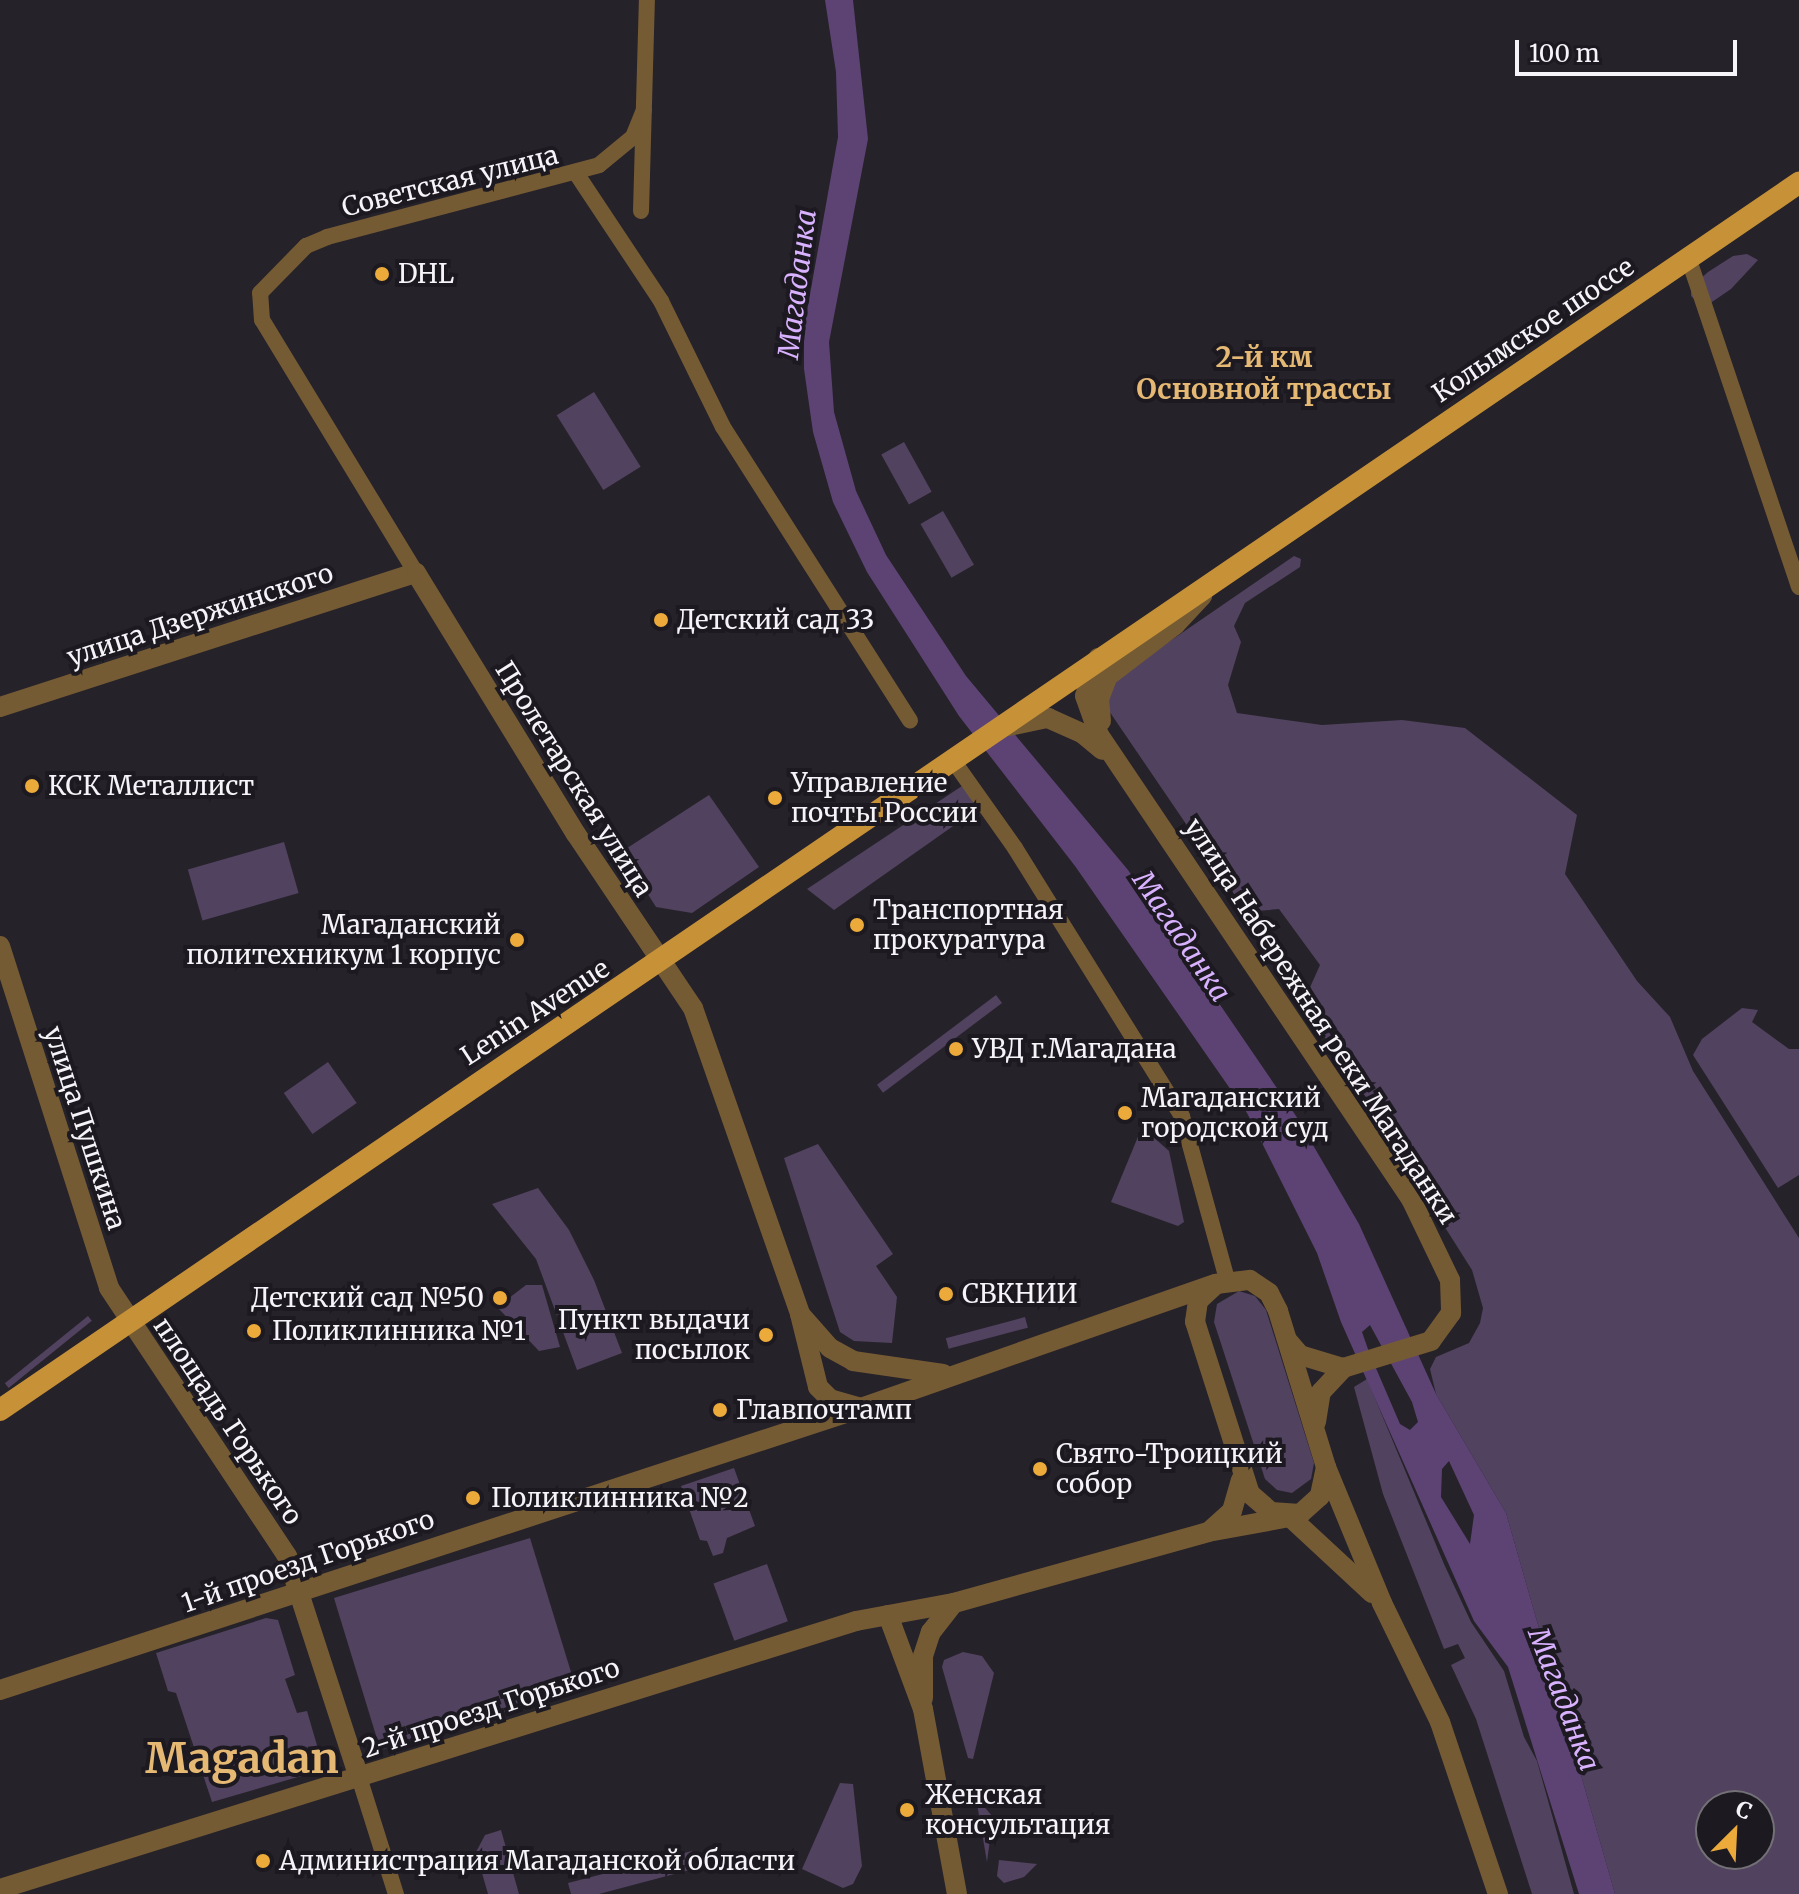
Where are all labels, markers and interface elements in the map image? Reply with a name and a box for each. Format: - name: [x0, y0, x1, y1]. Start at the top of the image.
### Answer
- scale bar: [1519, 24, 1741, 74]
- text: 100 m: [1529, 38, 1599, 69]
- street label: Советская улица: [339, 139, 561, 223]
- water label: Магаданка: [771, 207, 823, 361]
- street label: Колымское шоссе: [1426, 251, 1640, 409]
- place label: DHL: [398, 258, 454, 290]
- marker: DHL: [373, 265, 391, 283]
- district label: 2-й км Основной трассы: [1136, 340, 1392, 406]
- street label: улица Дзержинского: [63, 557, 337, 673]
- place label: Детский сад 33: [677, 604, 874, 636]
- marker: Детский сад 33: [652, 611, 670, 629]
- street label: Пролетарская улица: [489, 656, 659, 902]
- place label: Управление почты России: [791, 767, 978, 828]
- place label: КСК Металлист: [48, 770, 254, 802]
- marker: КСК Металлист: [23, 777, 41, 795]
- marker: Управление почты России: [766, 789, 784, 807]
- street label: улица Набережная реки Магаданки: [1178, 812, 1464, 1230]
- water label: Магаданка: [1126, 864, 1238, 1008]
- place label: Транспортная прокуратура: [873, 894, 1064, 956]
- place label: Магаданский политехникум 1 корпус: [186, 909, 501, 970]
- marker: Транспортная прокуратура: [848, 916, 866, 934]
- marker: Магаданский политехникум 1 корпус: [508, 931, 526, 949]
- street label: Lenin Avenue: [455, 953, 615, 1071]
- street label: улица Пушкина: [37, 1022, 133, 1234]
- place label: УВД г.Магадана: [972, 1033, 1177, 1065]
- marker: УВД г.Магадана: [947, 1040, 965, 1058]
- place label: Магаданский городской суд: [1141, 1082, 1329, 1144]
- marker: Магаданский городской суд: [1116, 1104, 1134, 1122]
- place label: СВКНИИ: [962, 1278, 1078, 1310]
- place label: Детский сад №50: [251, 1282, 484, 1314]
- marker: СВКНИИ: [937, 1285, 955, 1303]
- marker: Детский сад №50: [491, 1289, 509, 1307]
- place label: Пункт выдачи посылок: [558, 1304, 750, 1366]
- street label: площадь Горького: [147, 1311, 309, 1531]
- place label: Поликлинника №1: [272, 1315, 526, 1347]
- marker: Поликлинника №1: [243, 1320, 265, 1342]
- marker: Пункт выдачи посылок: [757, 1326, 775, 1344]
- place label: Главпочтамп: [736, 1394, 912, 1426]
- marker: Главпочтамп: [711, 1401, 729, 1419]
- place label: Свято-Троицкий собор: [1056, 1438, 1283, 1500]
- marker: Свято-Троицкий собор: [1031, 1460, 1049, 1478]
- place label: Поликлинника №2: [491, 1482, 749, 1514]
- marker: Поликлинника №2: [462, 1487, 484, 1509]
- street label: 1-й проезд Горького: [178, 1503, 438, 1619]
- water label: Магаданка: [1521, 1623, 1607, 1775]
- street label: 2-й проезд Горького: [358, 1652, 624, 1764]
- district label: Magadan: [145, 1733, 339, 1783]
- place label: Женская консультация: [925, 1779, 1110, 1840]
- north arrow: [1695, 1790, 1775, 1870]
- text: С: [1732, 1794, 1756, 1826]
- marker: Женская консультация: [896, 1799, 918, 1821]
- place label: Администрация Магаданской области: [279, 1845, 795, 1877]
- marker: Администрация Магаданской области: [254, 1852, 272, 1870]

